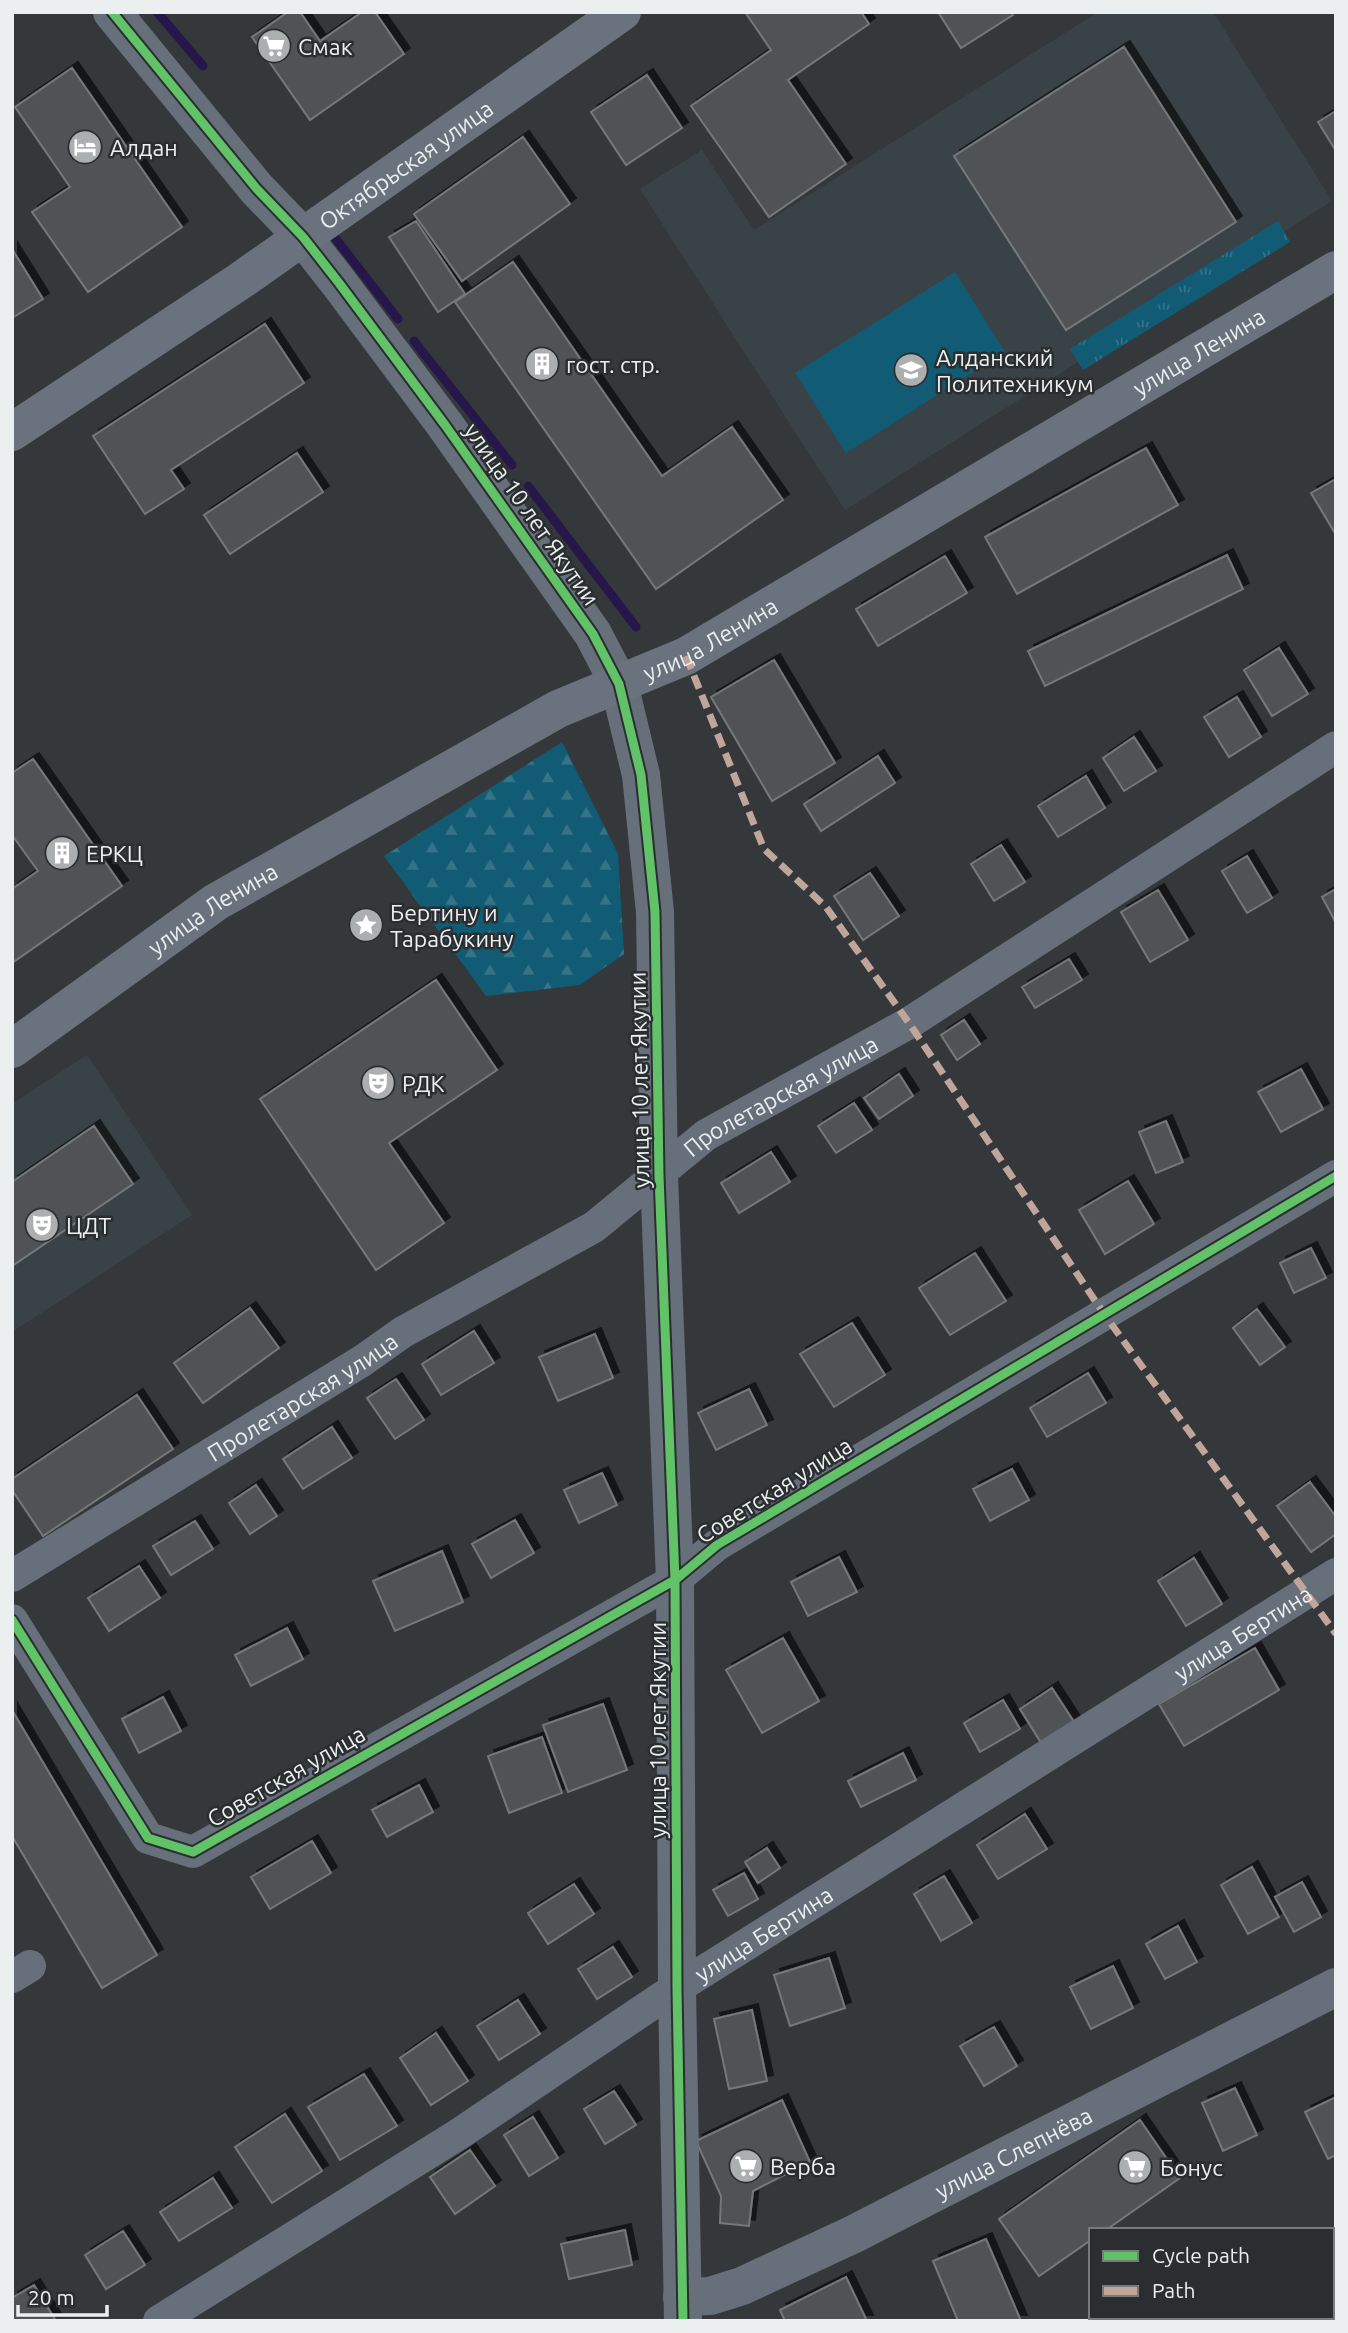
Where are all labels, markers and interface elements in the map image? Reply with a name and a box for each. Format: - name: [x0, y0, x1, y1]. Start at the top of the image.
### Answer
- supermarket icon: Смак: [255, 27, 293, 65]
- place label: Смак: [298, 34, 353, 59]
- street label: Октябрьская улица: [314, 95, 497, 234]
- hotel icon: Алдан: [66, 128, 104, 166]
- place label: Алдан: [110, 135, 178, 160]
- street label: улица Ленина: [1128, 303, 1269, 400]
- building icon: гост. стр.: [523, 345, 561, 383]
- place label: Алданский Политехникум: [936, 345, 1094, 396]
- school or university icon: Алданский Политехникум: [892, 351, 930, 389]
- place label: гост. стр.: [566, 352, 660, 377]
- street label: улица 10 лет Якутии: [460, 418, 604, 610]
- street label: улица Ленина: [639, 592, 782, 685]
- building icon: ЕРКЦ: [43, 834, 81, 872]
- place label: ЕРКЦ: [86, 841, 143, 866]
- street label: улица Ленина: [143, 858, 282, 960]
- place label: Бертину и Тарабукину: [390, 900, 514, 951]
- place icon: Бертину и Тарабукину: [347, 906, 385, 944]
- street label: улица 10 лет Якутии: [625, 972, 653, 1188]
- street label: Пролетарская улица: [678, 1030, 882, 1161]
- theatre icon: РДК: [359, 1064, 397, 1102]
- place label: РДК: [402, 1071, 445, 1096]
- theatre icon: ЦДТ: [23, 1206, 61, 1244]
- place label: ЦДТ: [66, 1213, 112, 1238]
- street label: Пролетарская улица: [202, 1328, 402, 1466]
- street label: Советская улица: [692, 1432, 856, 1548]
- street label: улица Бертина: [1169, 1580, 1316, 1685]
- street label: улица 10 лет Якутии: [645, 1622, 670, 1838]
- street label: Советская улица: [203, 1721, 369, 1831]
- street label: улица Бертина: [690, 1881, 837, 1986]
- street label: улица Слепнёва: [931, 2102, 1096, 2203]
- supermarket icon: Верба: [727, 2147, 765, 2185]
- supermarket icon: Бонус: [1116, 2148, 1154, 2186]
- place label: Верба: [770, 2154, 836, 2179]
- place label: Бонус: [1160, 2155, 1223, 2180]
- legend: [1089, 2228, 1334, 2319]
- text: Cycle path: [1152, 2243, 1250, 2267]
- scale bar: [18, 2274, 107, 2318]
- text: Path: [1152, 2278, 1195, 2302]
- text: 20 m: [28, 2285, 75, 2309]

